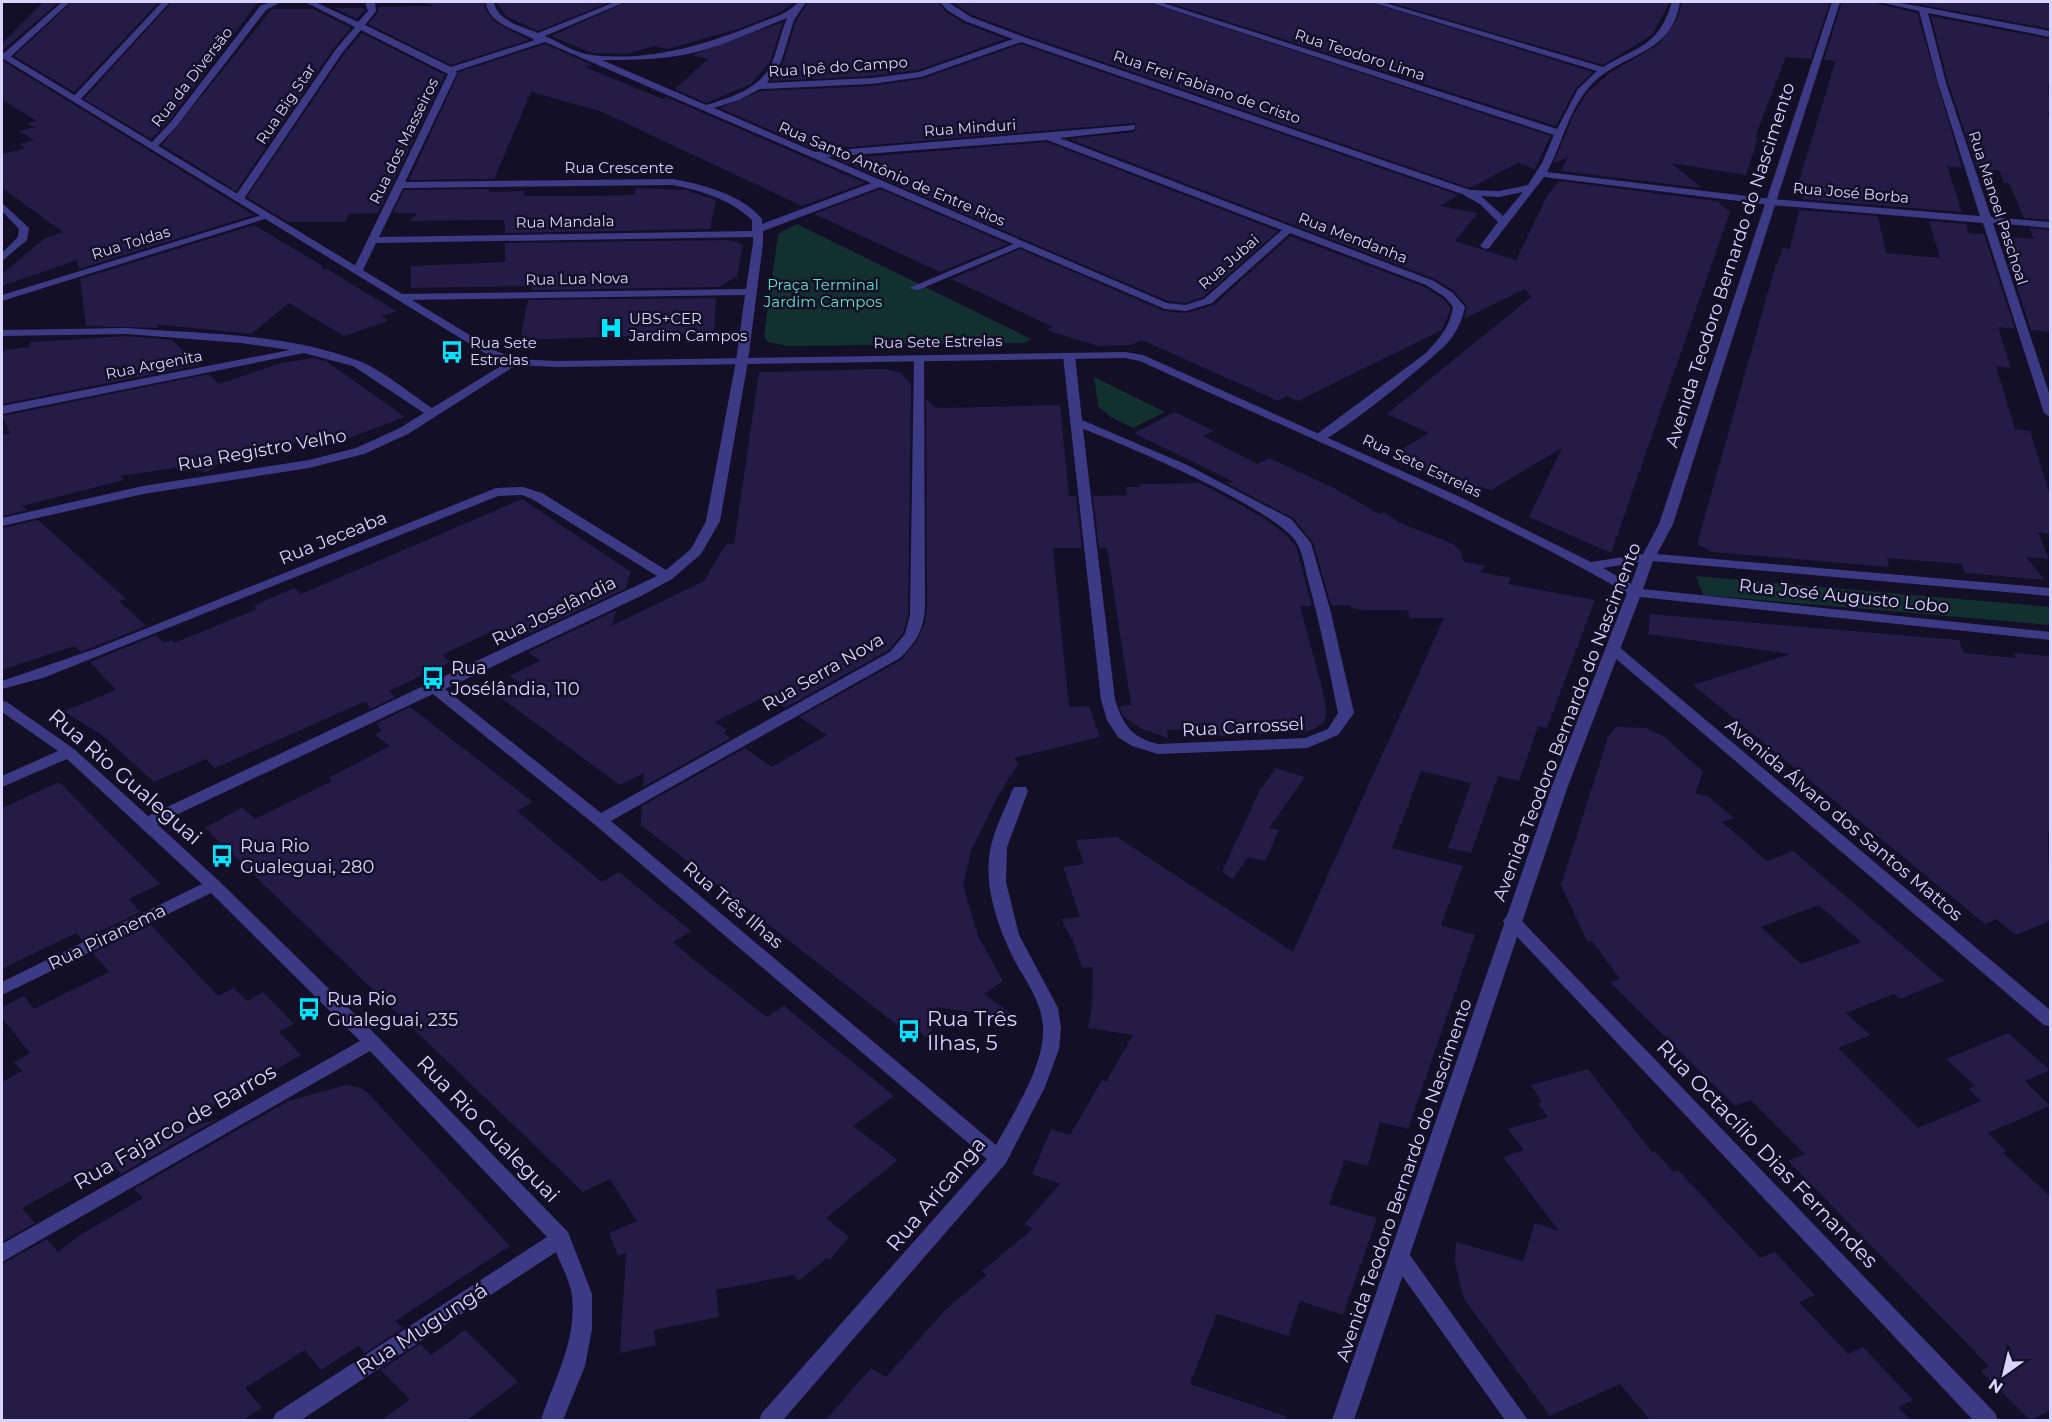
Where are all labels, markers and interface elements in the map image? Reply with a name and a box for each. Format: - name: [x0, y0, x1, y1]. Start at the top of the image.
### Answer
- street label: Rua da Diversão: [147, 23, 237, 130]
- street label: Rua Teodoro Lima: [1292, 24, 1428, 85]
- street label: Rua Frei Fabiano de Cristo: [1111, 46, 1303, 128]
- street label: Rua Ipê do Campo: [768, 52, 908, 81]
- street label: Rua Big Star: [252, 60, 320, 148]
- street label: Rua dos Masseiros: [365, 75, 442, 207]
- street label: Avenida Teodoro Bernardo do Nascimento: [1660, 80, 1800, 450]
- street label: Rua Minduri: [923, 115, 1017, 140]
- street label: Rua Santo Antônio de Entre Rios: [776, 117, 1008, 230]
- street label: Rua Manoel Paschoal: [1965, 128, 2032, 287]
- street label: Rua Crescente: [565, 158, 673, 177]
- street label: Rua José Borba: [1792, 178, 1910, 207]
- street label: Rua Mendanha: [1296, 208, 1410, 267]
- street label: Rua Mandala: [515, 211, 615, 232]
- street label: Rua Toldas: [89, 222, 172, 263]
- street label: Rua Jubai: [1194, 230, 1263, 293]
- street label: Rua Lua Nova: [525, 268, 629, 289]
- park label: Praça Terminal Jardim Campos: [763, 275, 882, 311]
- place label: UBS+CER Jardim Campos: [628, 309, 747, 345]
- hospital icon: UBS+CER Jardim Campos: [598, 315, 624, 341]
- street label: Rua Sete Estrelas: [873, 331, 1003, 352]
- place label: Rua Sete Estrelas: [470, 333, 537, 369]
- bus stop icon: Rua Sete Estrelas: [439, 339, 465, 365]
- street label: Rua Argenita: [104, 346, 204, 383]
- street label: Rua Registro Velho: [176, 424, 348, 476]
- street label: Rua Sete Estrelas: [1360, 430, 1485, 501]
- street label: Rua Jeceaba: [276, 506, 390, 570]
- street label: Avenida Teodoro Bernardo do Nascimento: [1488, 540, 1646, 904]
- street label: Rua Joselândia: [488, 571, 620, 651]
- street label: Rua José Augusto Lobo: [1738, 574, 1950, 618]
- street label: Rua Serra Nova: [758, 628, 888, 716]
- place label: Rua Josélândia, 110: [450, 657, 580, 700]
- bus stop icon: Rua Josélândia, 110: [420, 665, 446, 691]
- street label: Rua Rio Gualeguai: [44, 703, 207, 850]
- street label: Rua Carrossel: [1181, 713, 1305, 741]
- street label: Avenida Álvaro dos Santos Mattos: [1721, 714, 1967, 926]
- place label: Rua Rio Gualeguai, 280: [240, 835, 374, 878]
- bus stop icon: Rua Rio Gualeguai, 280: [209, 843, 235, 869]
- street label: Rua Três Ilhas: [679, 857, 788, 953]
- street label: Rua Piranema: [45, 899, 169, 975]
- place label: Rua Rio Gualeguai, 235: [327, 988, 458, 1031]
- bus stop icon: Rua Rio Gualeguai, 235: [296, 996, 322, 1022]
- street label: Avenida Teodoro Bernardo do Nascimento: [1331, 996, 1477, 1364]
- place label: Rua Três Ilhas, 5: [927, 1006, 1017, 1055]
- bus stop icon: Rua Três Ilhas, 5: [896, 1018, 922, 1044]
- street label: Rua Octacílio Dias Fernandes: [1652, 1034, 1883, 1273]
- street label: Rua Rio Gualeguai: [412, 1050, 565, 1207]
- street label: Rua Fajarco de Barros: [69, 1058, 280, 1195]
- street label: Rua Aricanga: [881, 1132, 991, 1256]
- street label: Rua Mugungá: [352, 1277, 492, 1380]
- north arrow: [1974, 1344, 2034, 1404]
- text: N: [1985, 1375, 2007, 1398]

